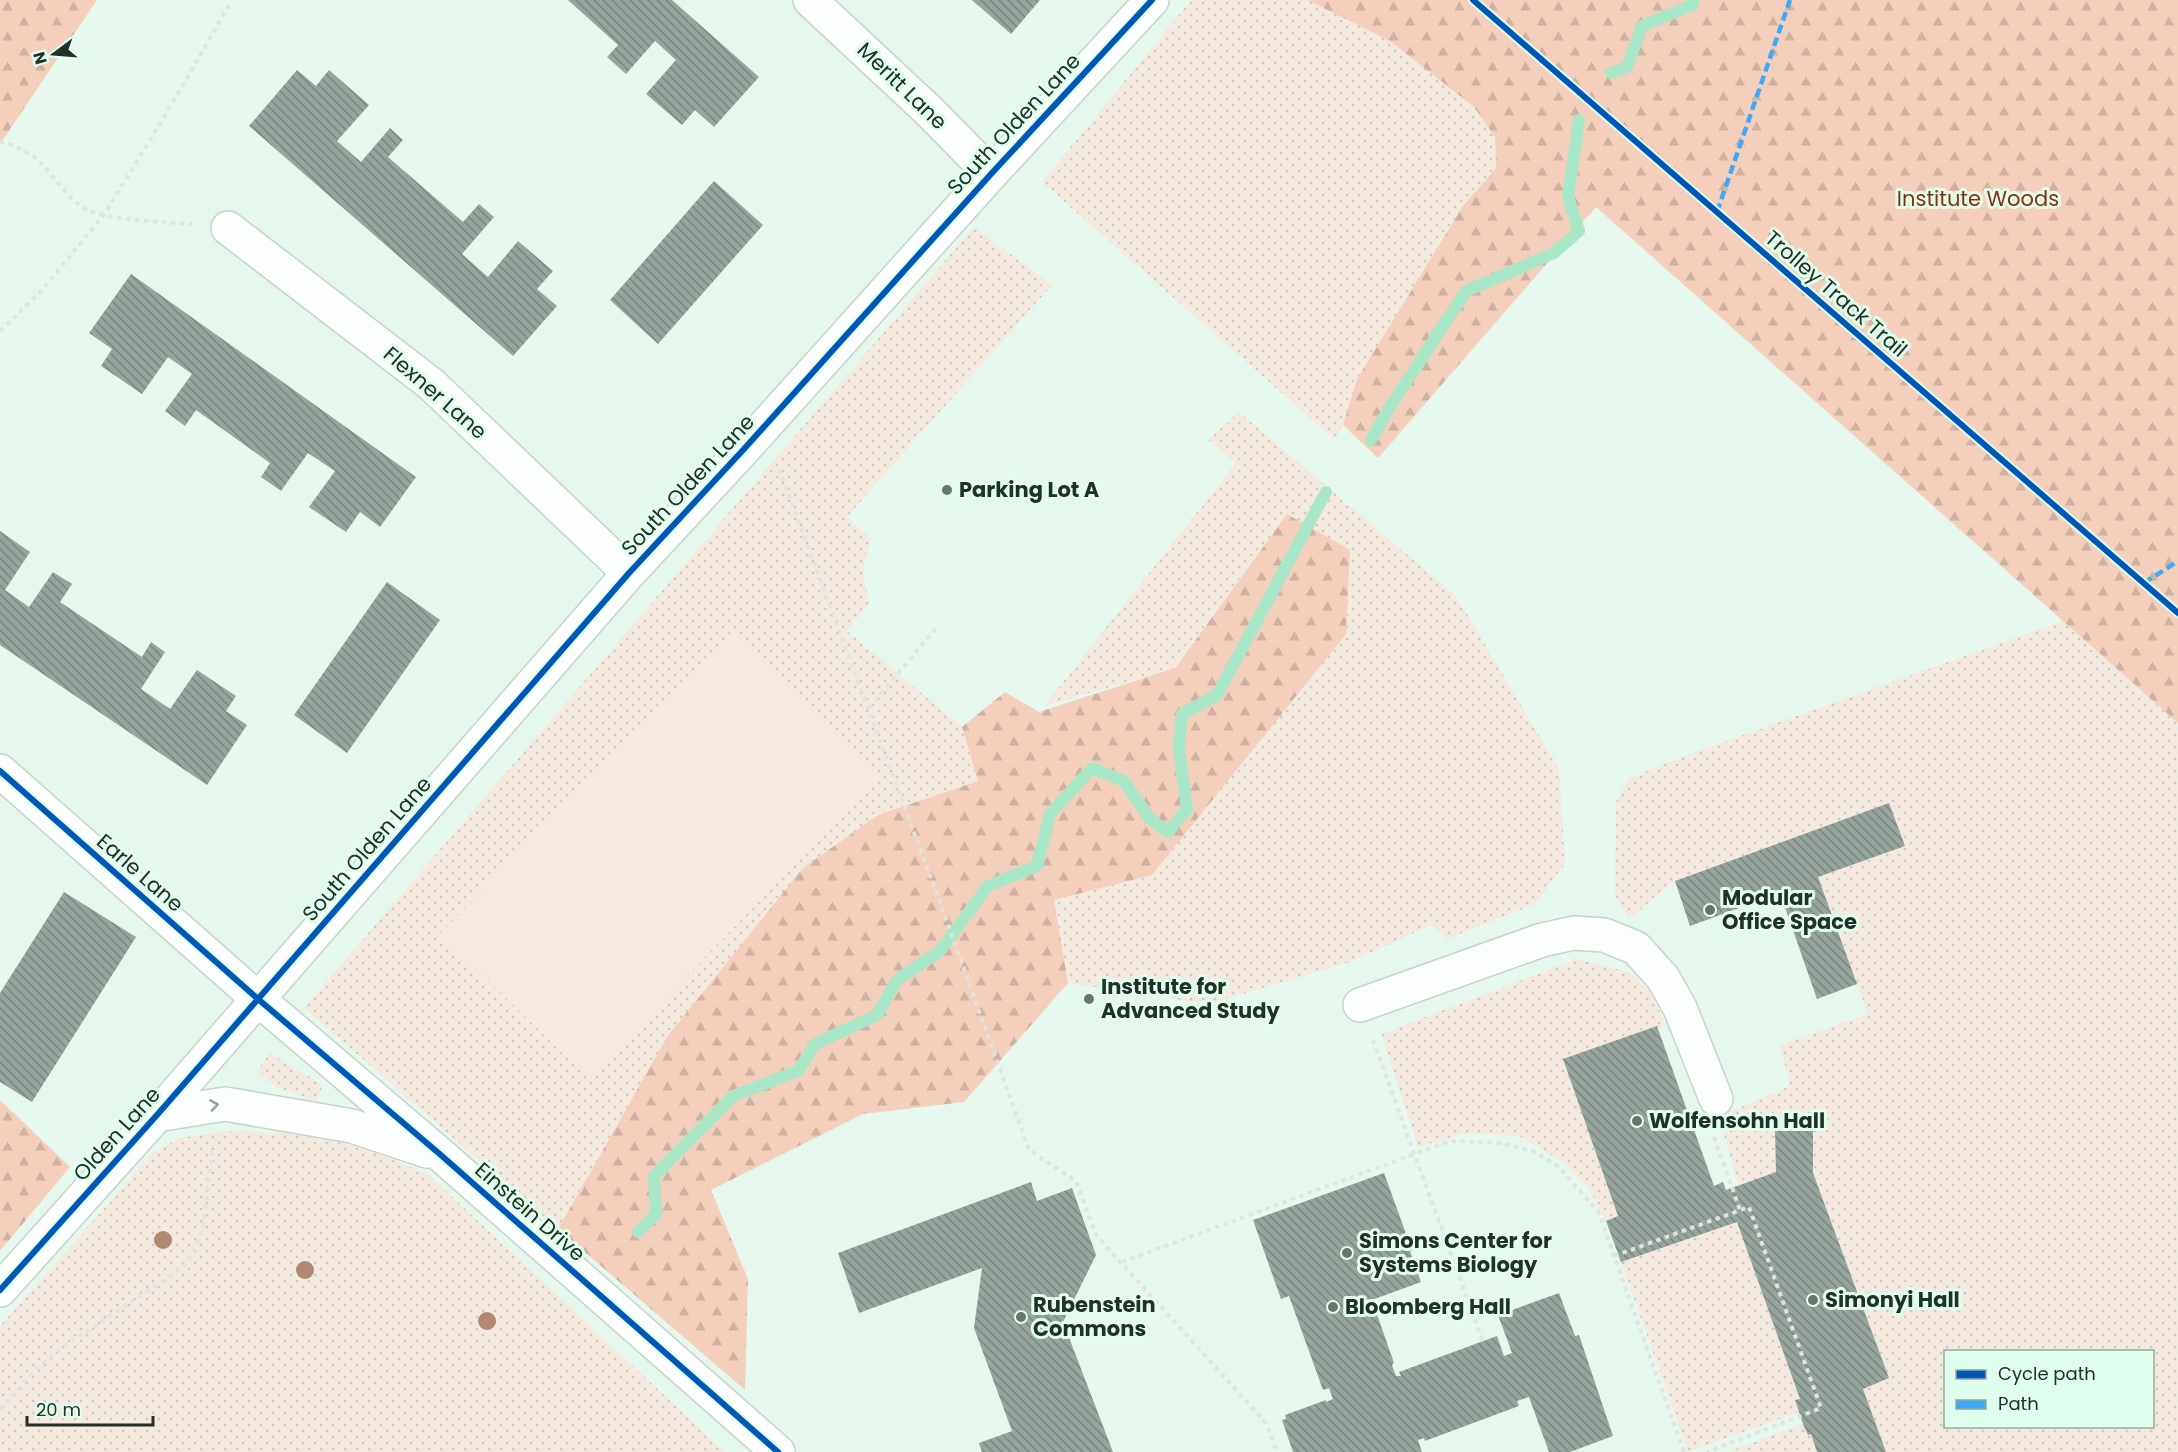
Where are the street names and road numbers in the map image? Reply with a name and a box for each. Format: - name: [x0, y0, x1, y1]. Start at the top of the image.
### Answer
- street label: Meritt Lane: [851, 35, 954, 136]
- street label: South Olden Lane: [940, 47, 1087, 201]
- street label: Trolley Track Trail: [1759, 224, 1914, 364]
- street label: Flexner Lane: [377, 340, 493, 446]
- street label: South Olden Lane: [614, 408, 761, 562]
- street label: South Olden Lane: [295, 770, 438, 927]
- street label: Earle Lane: [91, 827, 190, 918]
- street label: Olden Lane: [66, 1080, 167, 1187]
- street label: Einstein Drive: [469, 1155, 592, 1268]

